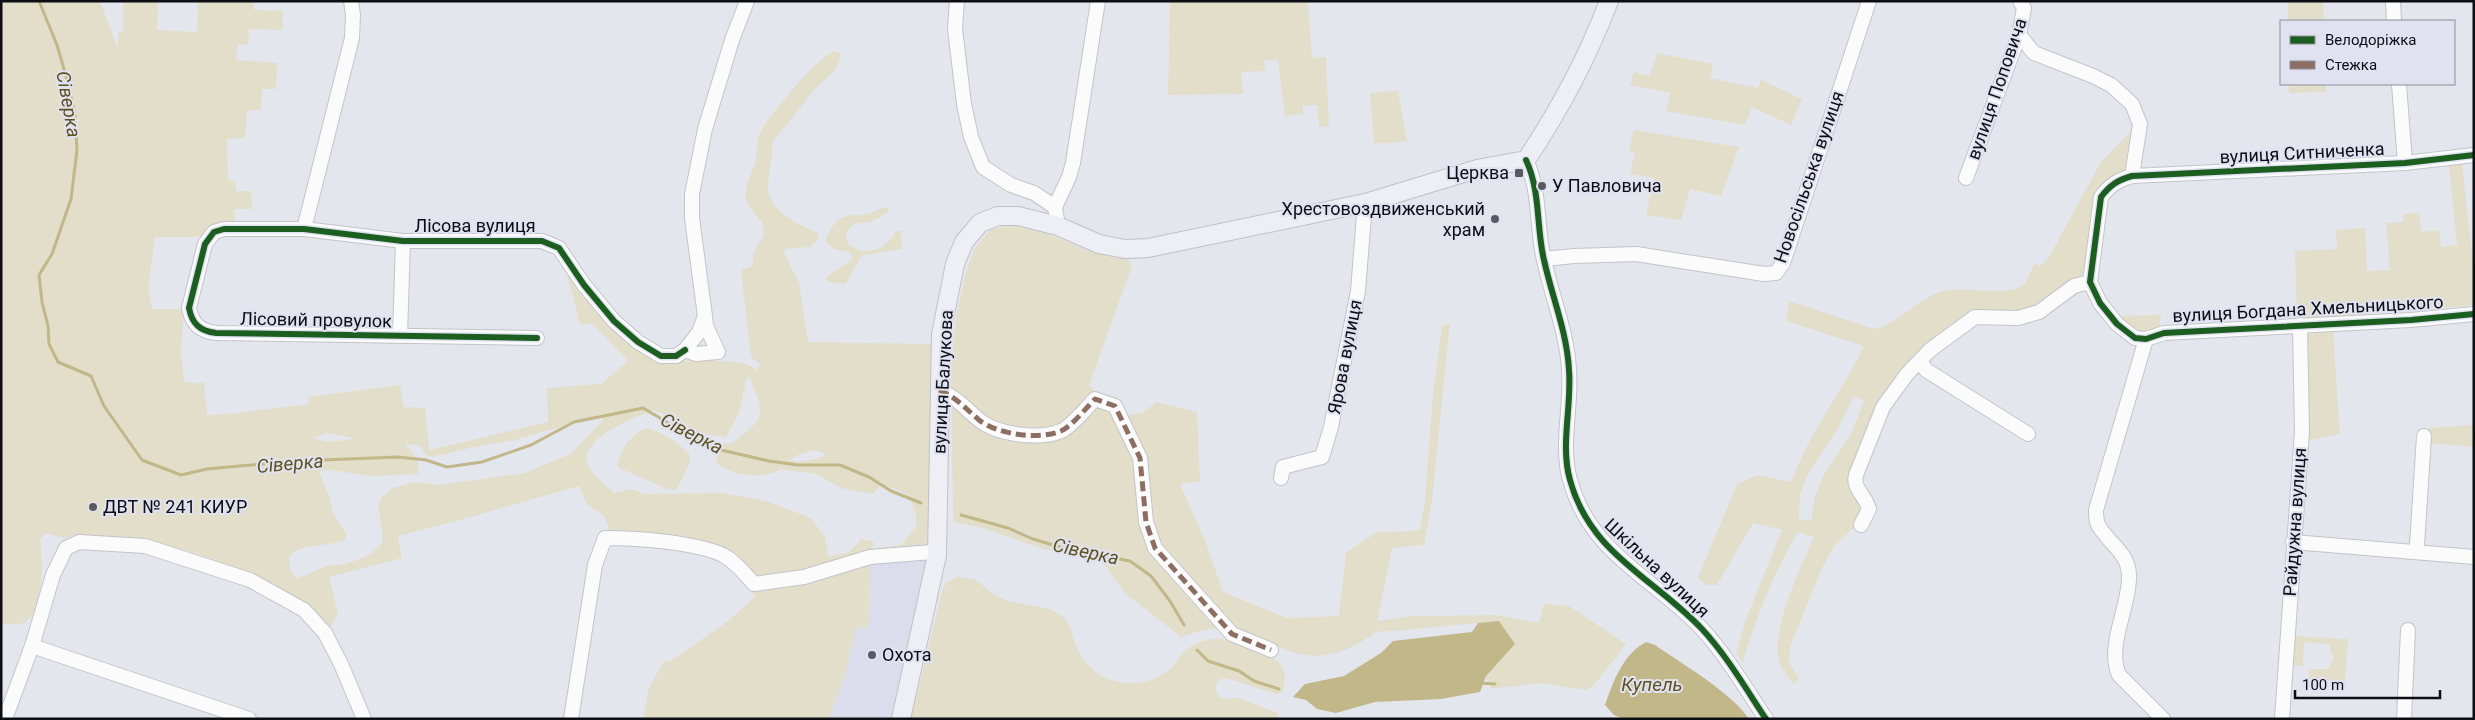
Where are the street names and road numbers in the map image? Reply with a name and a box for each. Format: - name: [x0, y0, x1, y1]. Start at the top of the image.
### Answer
- street label: вулиця Поповича: [1962, 15, 2031, 162]
- street label: Новосільська вулиця: [1769, 88, 1848, 266]
- street label: вулиця Ситниченка: [2219, 138, 2385, 167]
- street label: Лісова вулиця: [414, 215, 536, 236]
- street label: вулиця Богдана Хмельницького: [2172, 291, 2444, 326]
- street label: Ярова вулиця: [1323, 298, 1366, 416]
- street label: Лісовий провулок: [240, 308, 392, 331]
- street label: вулиця Балукова: [928, 309, 957, 455]
- street label: Райдужна вулиця: [2279, 447, 2310, 597]
- street label: Шкільна вулиця: [1601, 514, 1714, 622]

